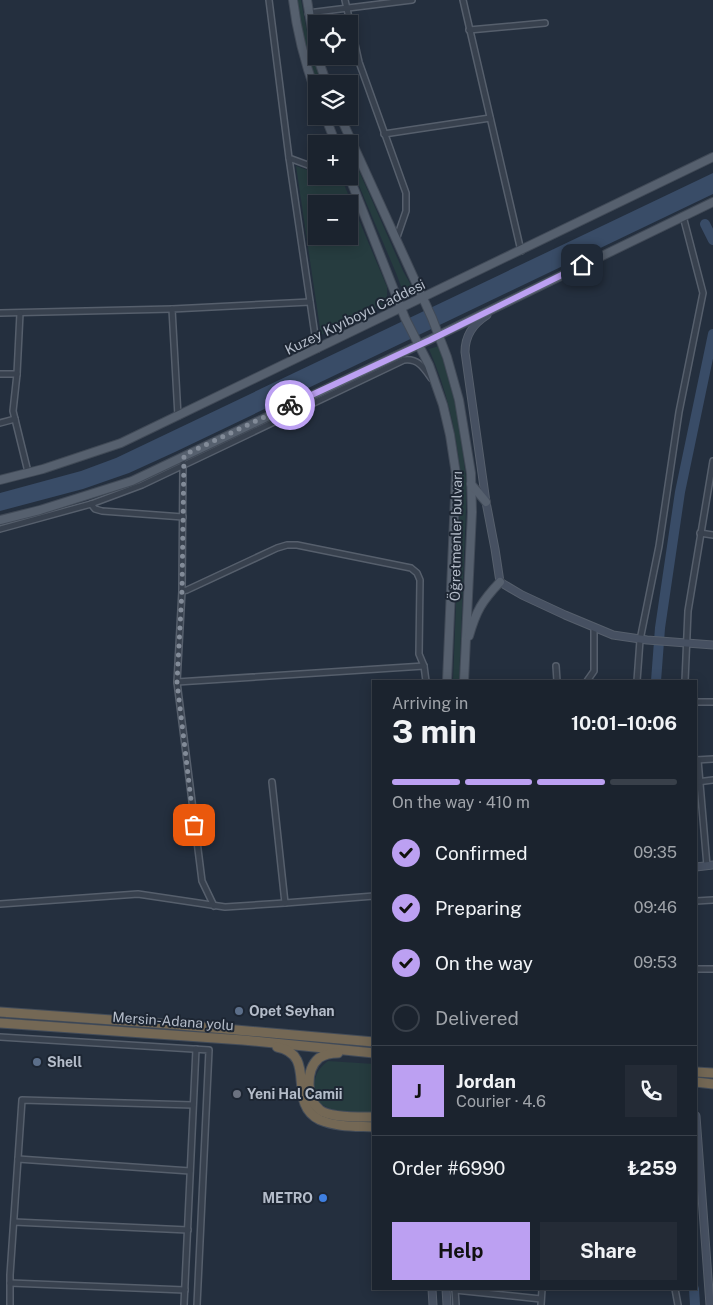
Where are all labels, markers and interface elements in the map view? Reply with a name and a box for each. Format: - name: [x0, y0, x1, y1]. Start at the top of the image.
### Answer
- map controls: [308, 15, 358, 245]
- button: locate: [308, 15, 358, 65]
- button: layers: [308, 75, 358, 125]
- button: +: [308, 135, 358, 185]
- button: −: [308, 195, 358, 245]
- pin: [561, 244, 603, 286]
- icon: home: [568, 251, 596, 279]
- street label: Kuzey Kıyıboyu Caddesi: [282, 276, 428, 358]
- courier: [265, 380, 315, 430]
- icon: bike: [276, 391, 304, 419]
- street label: Öğretmenler bulvarı: [445, 471, 465, 601]
- text: Arriving in: [392, 694, 468, 713]
- text: 10:01–10:06: [571, 712, 677, 734]
- text: 3 min: [392, 713, 477, 750]
- text: On the way · 410 m: [392, 793, 530, 812]
- pin: [173, 804, 215, 846]
- icon: bag: [180, 811, 208, 839]
- icon: check: [392, 839, 420, 867]
- text: Confirmed: [435, 842, 528, 864]
- text: 09:35: [633, 843, 677, 862]
- icon: check: [392, 894, 420, 922]
- text: Preparing: [435, 897, 522, 919]
- text: 09:46: [634, 898, 677, 917]
- icon: check: [392, 949, 420, 977]
- text: On the way: [435, 952, 533, 974]
- text: 09:53: [633, 953, 677, 972]
- place label: Opet Seyhan: [249, 1003, 335, 1019]
- marker: Opet Seyhan: [233, 1005, 245, 1017]
- text: Delivered: [435, 1007, 519, 1029]
- street label: Mersin-Adana yolu: [112, 1009, 234, 1033]
- place label: Shell: [47, 1054, 82, 1070]
- marker: Shell: [31, 1056, 43, 1068]
- button: phone: [625, 1065, 677, 1117]
- text: Jordan: [456, 1070, 516, 1092]
- text: J: [414, 1080, 422, 1102]
- place label: Yeni Hal Camii: [247, 1086, 343, 1102]
- marker: Yeni Hal Camii: [231, 1088, 243, 1100]
- text: Courier · 4.6: [456, 1092, 546, 1111]
- text: Order #6990: [392, 1157, 506, 1179]
- text: ₺259: [627, 1157, 677, 1179]
- place label: METRO: [262, 1190, 313, 1206]
- marker: METRO: [317, 1192, 329, 1204]
- button: Help: [392, 1222, 530, 1280]
- button: Share: [540, 1222, 677, 1280]

